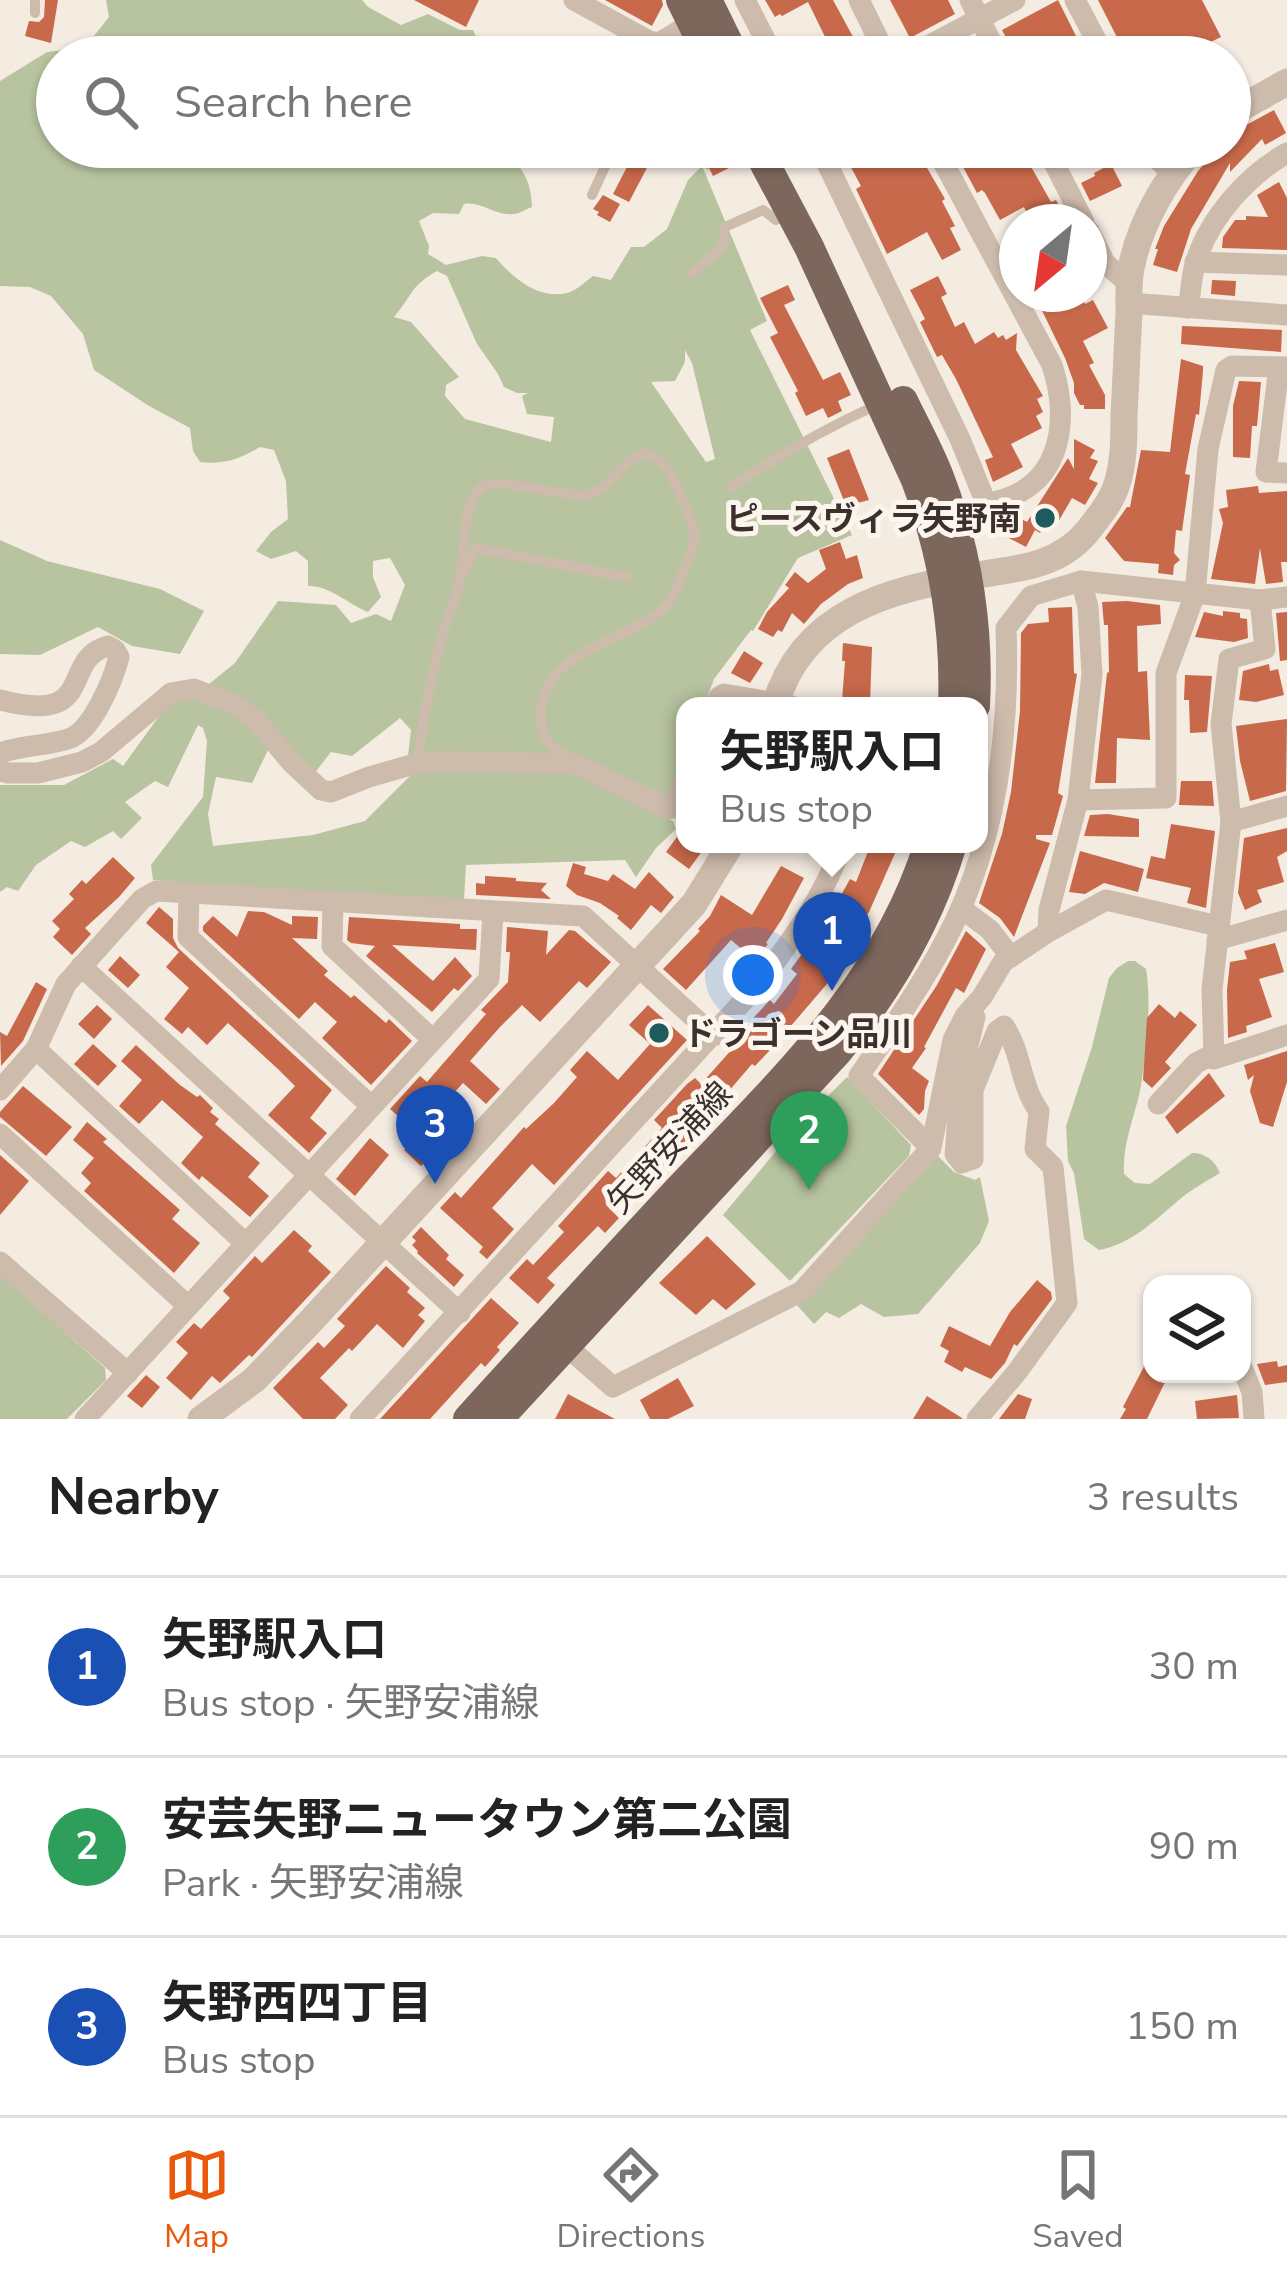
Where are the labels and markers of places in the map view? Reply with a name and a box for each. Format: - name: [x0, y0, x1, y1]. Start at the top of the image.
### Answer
- place label: ピースヴィラ矢野南: [726, 497, 1021, 542]
- marker: ピースヴィラ矢野南: [1032, 505, 1058, 531]
- pin: 1: [793, 892, 871, 991]
- place label: ドラゴーン品川: [683, 1012, 912, 1057]
- marker: ドラゴーン品川: [646, 1020, 672, 1046]
- pin: 3: [396, 1085, 474, 1184]
- pin: 2: [770, 1091, 848, 1190]

